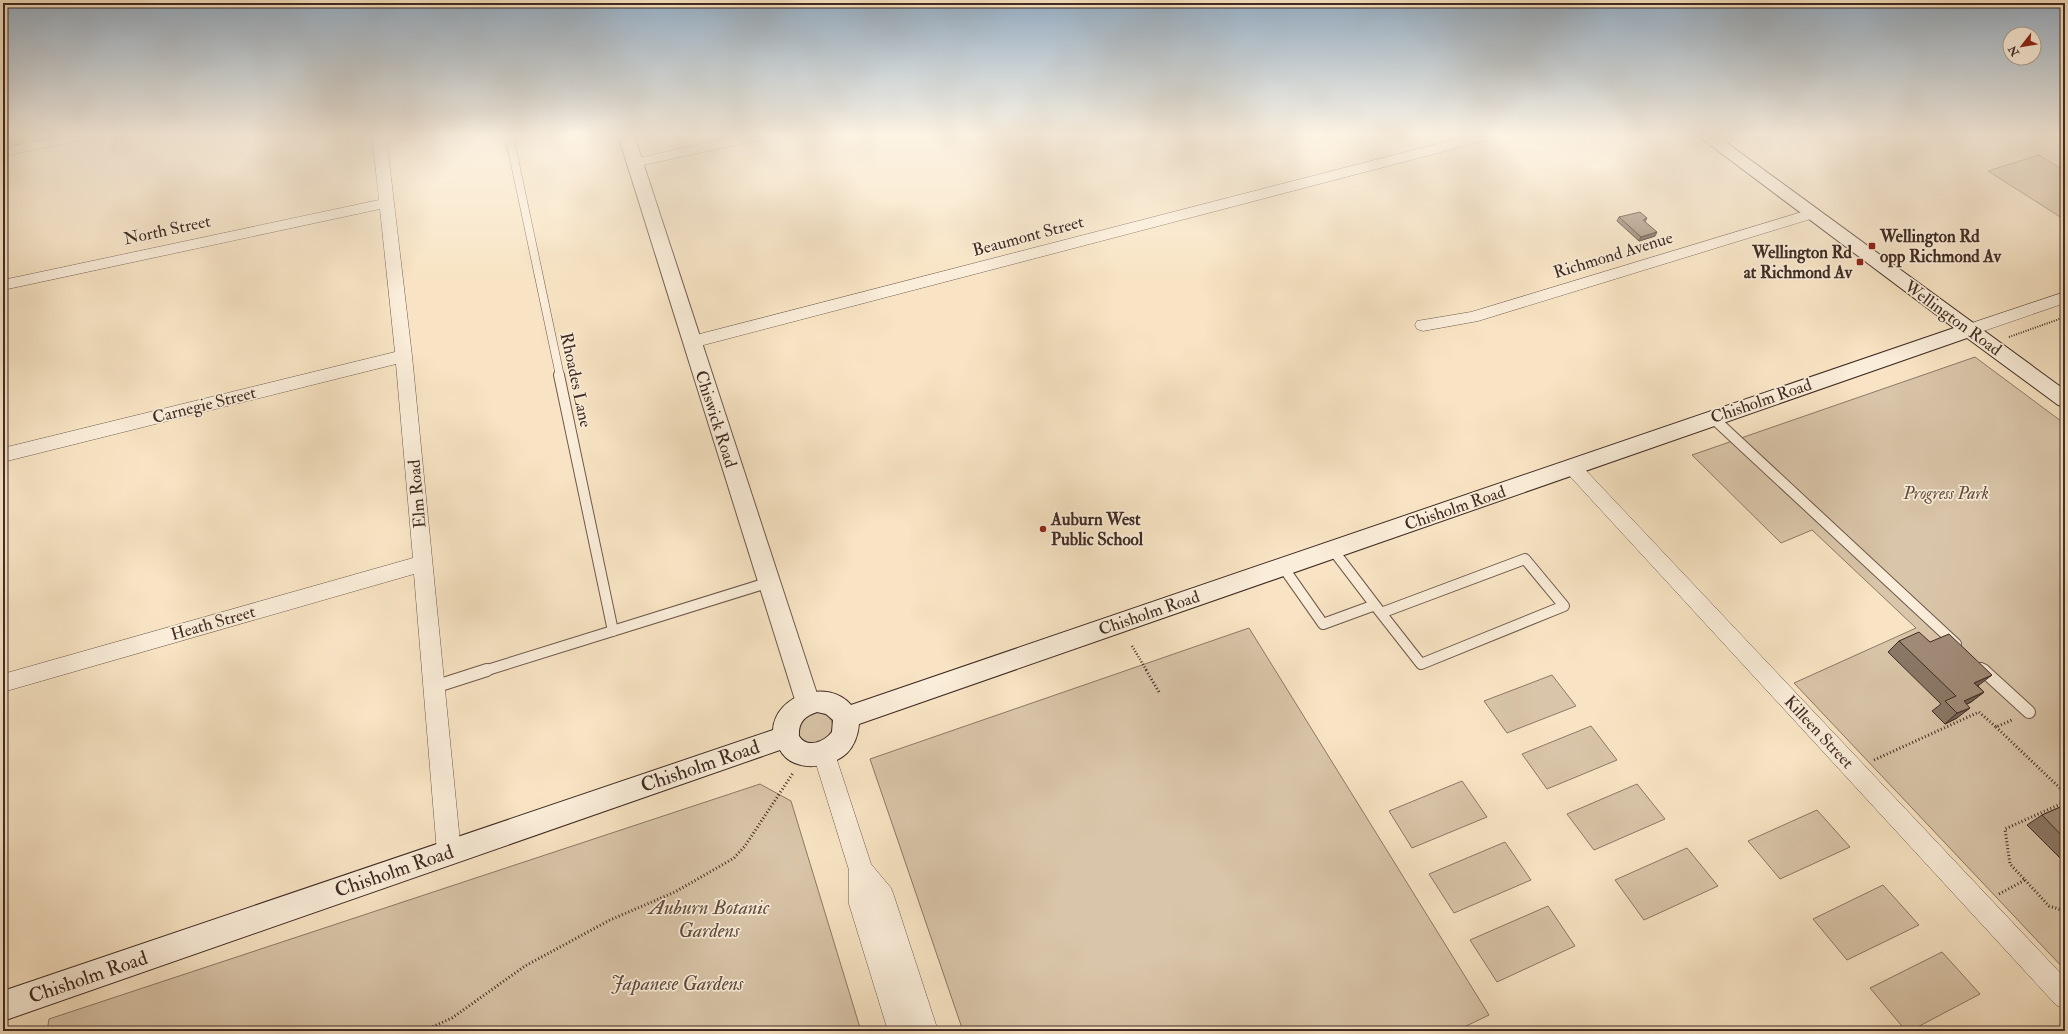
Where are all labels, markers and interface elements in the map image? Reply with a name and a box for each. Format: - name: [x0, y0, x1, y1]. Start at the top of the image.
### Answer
- north arrow: [2002, 26, 2042, 66]
- text: N: [2005, 42, 2022, 59]
- street label: North Street: [122, 210, 213, 249]
- street label: Beaumont Street: [970, 211, 1086, 261]
- place label: Wellington Rd opp Richmond Av: [1879, 226, 2002, 268]
- street label: Richmond Avenue: [1551, 227, 1675, 283]
- marker: Wellington Rd opp Richmond Av: [1867, 241, 1877, 251]
- place label: Wellington Rd at Richmond Av: [1744, 242, 1853, 283]
- marker: Wellington Rd at Richmond Av: [1855, 257, 1865, 267]
- street label: Wellington Road: [1900, 275, 2006, 361]
- street label: Rhoades Lane: [556, 331, 596, 429]
- street label: Chiswick Road: [690, 368, 742, 471]
- street label: Chisholm Road: [1708, 374, 1815, 428]
- street label: Carnegie Street: [150, 382, 258, 428]
- street label: Elm Road: [403, 458, 430, 529]
- street label: Chisholm Road: [1402, 481, 1509, 535]
- park label: Progress Park: [1902, 483, 1989, 504]
- place label: Auburn West Public School: [1050, 509, 1144, 550]
- marker: Auburn West Public School: [1038, 524, 1048, 534]
- street label: Chisholm Road: [1096, 586, 1203, 640]
- street label: Heath Street: [168, 601, 258, 645]
- street label: Killeen Street: [1780, 691, 1859, 773]
- street label: Chisholm Road: [637, 734, 763, 798]
- street label: Chisholm Road: [331, 839, 457, 903]
- park label: Auburn Botanic Gardens: [647, 895, 770, 943]
- street label: Chisholm Road: [25, 945, 151, 1009]
- park label: Japanese Gardens: [611, 971, 744, 996]

